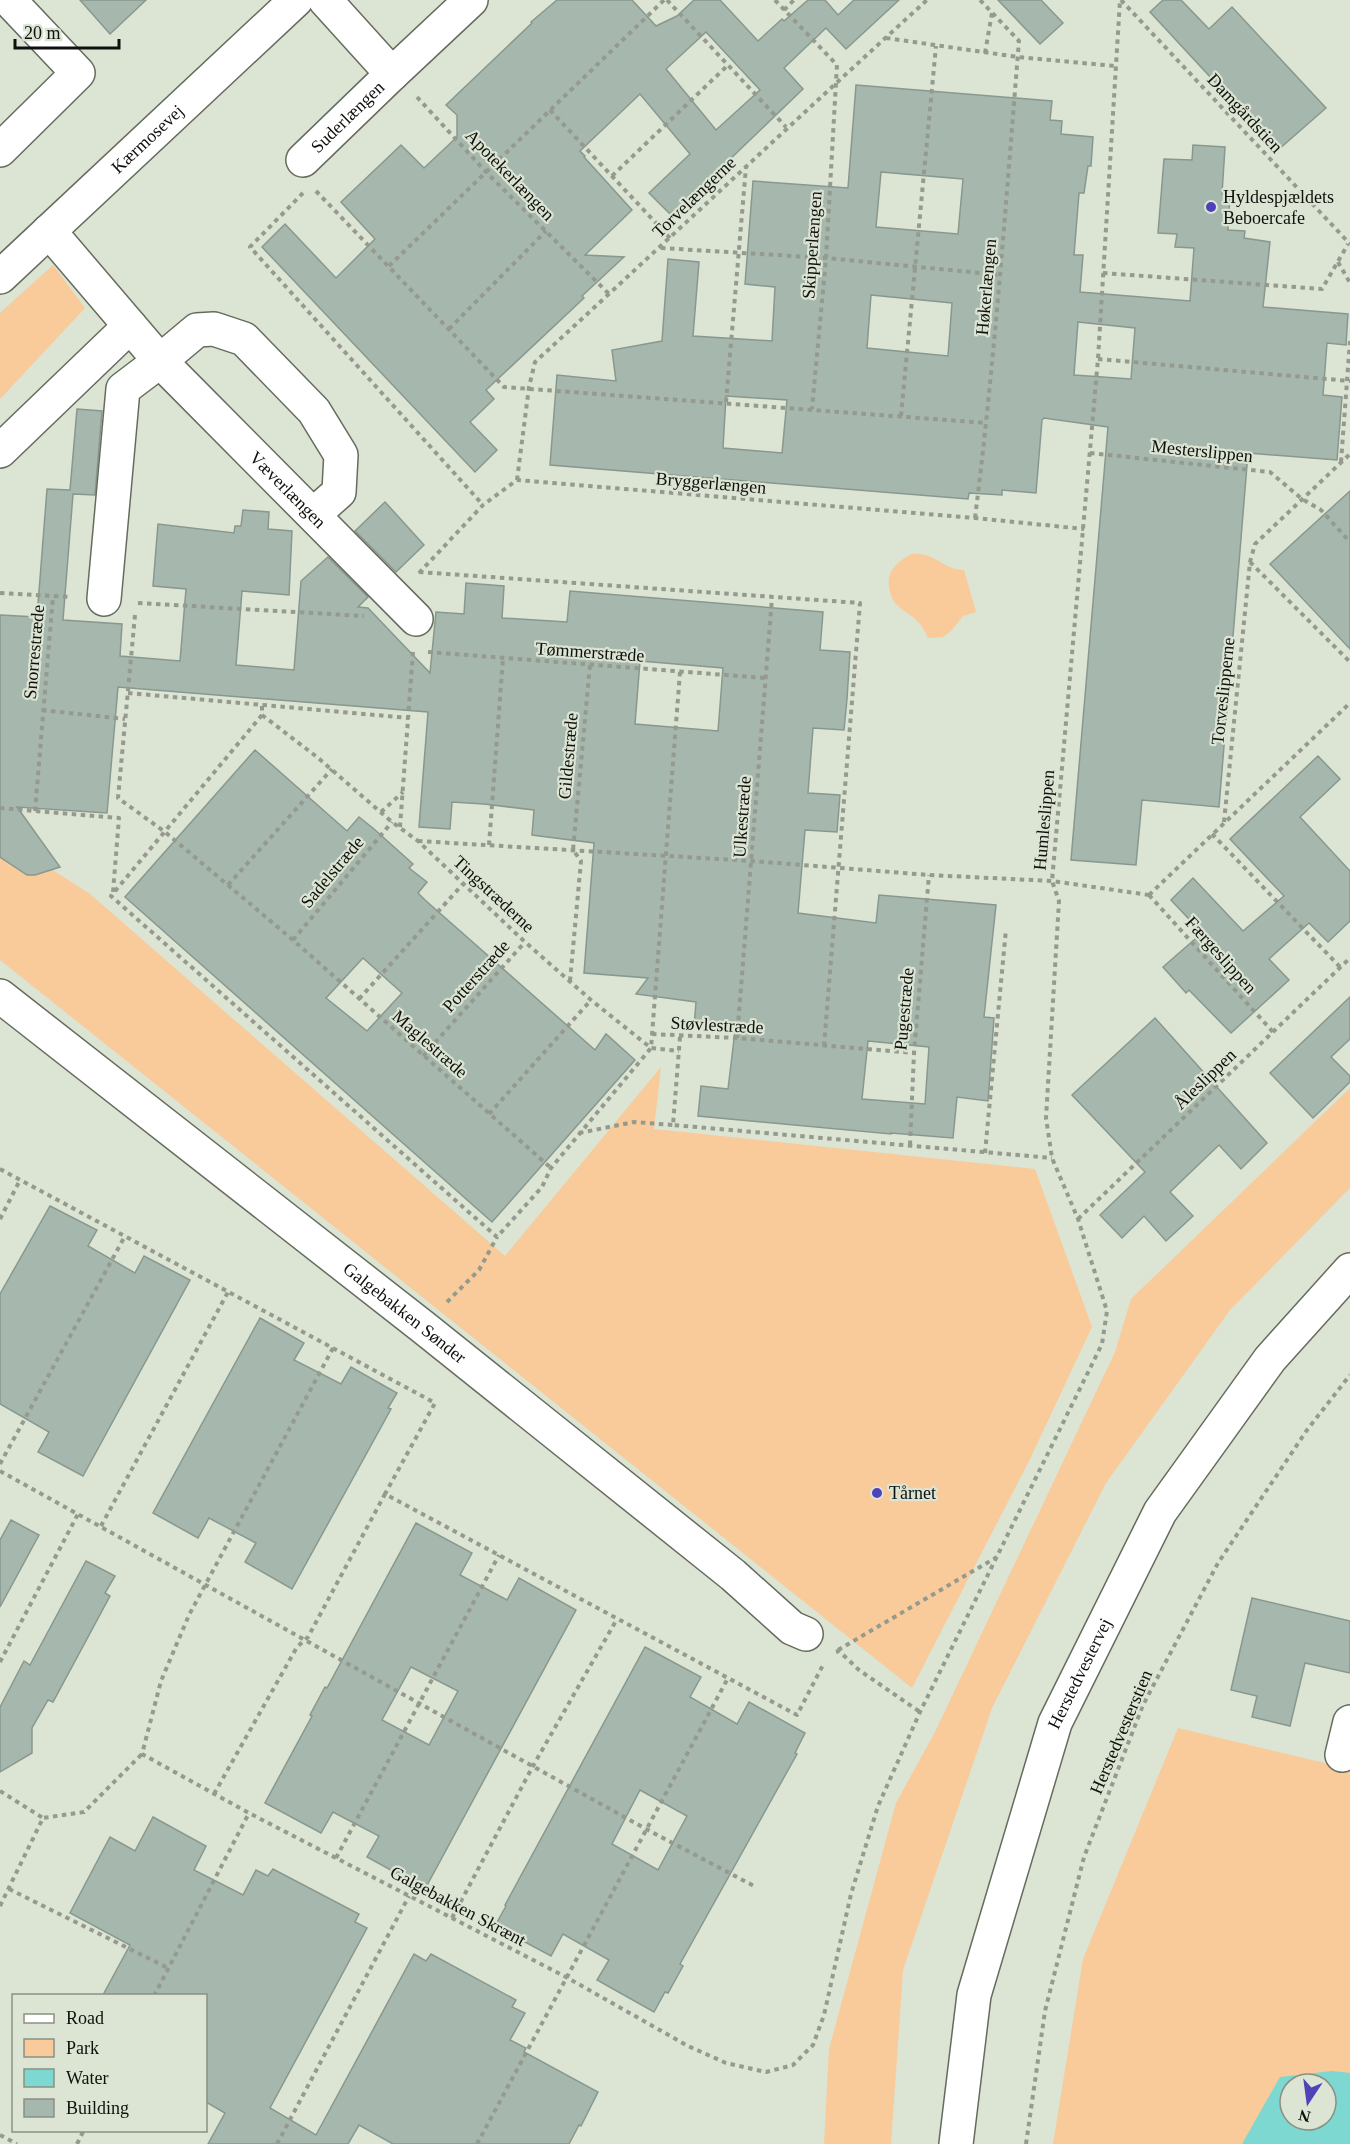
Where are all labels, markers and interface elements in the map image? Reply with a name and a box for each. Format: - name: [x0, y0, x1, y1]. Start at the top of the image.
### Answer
- scale bar: [15, 12, 118, 50]
- text: 20 m: [24, 23, 61, 43]
- street label: Damgårdstien: [1203, 69, 1287, 157]
- street label: Suderlængen: [307, 77, 388, 157]
- street label: Kærmosevej: [107, 101, 188, 177]
- street label: Apotekerlængen: [461, 125, 559, 225]
- street label: Torvelængerne: [648, 152, 740, 242]
- place label: Hyldespjældets Beboercafe: [1223, 187, 1334, 228]
- street label: Skipperlængen: [798, 190, 826, 300]
- marker: Hyldespjældets Beboercafe: [1204, 200, 1218, 214]
- street label: Høkerlængen: [972, 238, 1000, 336]
- street label: Mesterslippen: [1150, 436, 1254, 466]
- street label: Væverlængen: [245, 447, 330, 532]
- street label: Bryggerlængen: [655, 468, 767, 498]
- street label: Snorrestræde: [20, 604, 48, 700]
- street label: Torveslipperne: [1207, 636, 1239, 746]
- street label: Tømmerstræde: [535, 638, 645, 666]
- street label: Gildestræde: [554, 712, 582, 800]
- street label: Humleslippen: [1030, 769, 1058, 871]
- street label: Ulkestræde: [729, 775, 755, 859]
- street label: Sadelstræde: [296, 832, 368, 912]
- street label: Tingstræderne: [449, 851, 539, 937]
- street label: Færgeslippen: [1181, 912, 1261, 998]
- street label: Potterstræde: [438, 936, 514, 1016]
- street label: Pugestræde: [890, 967, 918, 1051]
- street label: Maglestræde: [388, 1006, 472, 1082]
- street label: Støvlestræde: [670, 1013, 764, 1037]
- street label: Åleslippen: [1170, 1045, 1240, 1113]
- street label: Galgebakken Sønder: [339, 1258, 470, 1367]
- place label: Tårnet: [889, 1483, 936, 1503]
- marker: Tårnet: [870, 1486, 884, 1500]
- street label: Herstedvestervej: [1044, 1615, 1115, 1732]
- street label: Herstedvesterstien: [1086, 1667, 1156, 1797]
- street label: Galgebakken Skrænt: [387, 1862, 529, 1950]
- legend: [12, 1994, 207, 2132]
- text: Road: [66, 2008, 104, 2028]
- text: Park: [66, 2038, 99, 2058]
- text: Water: [66, 2068, 109, 2088]
- north arrow: [1278, 2072, 1338, 2132]
- text: Building: [66, 2098, 129, 2118]
- text: N: [1297, 2106, 1312, 2126]

